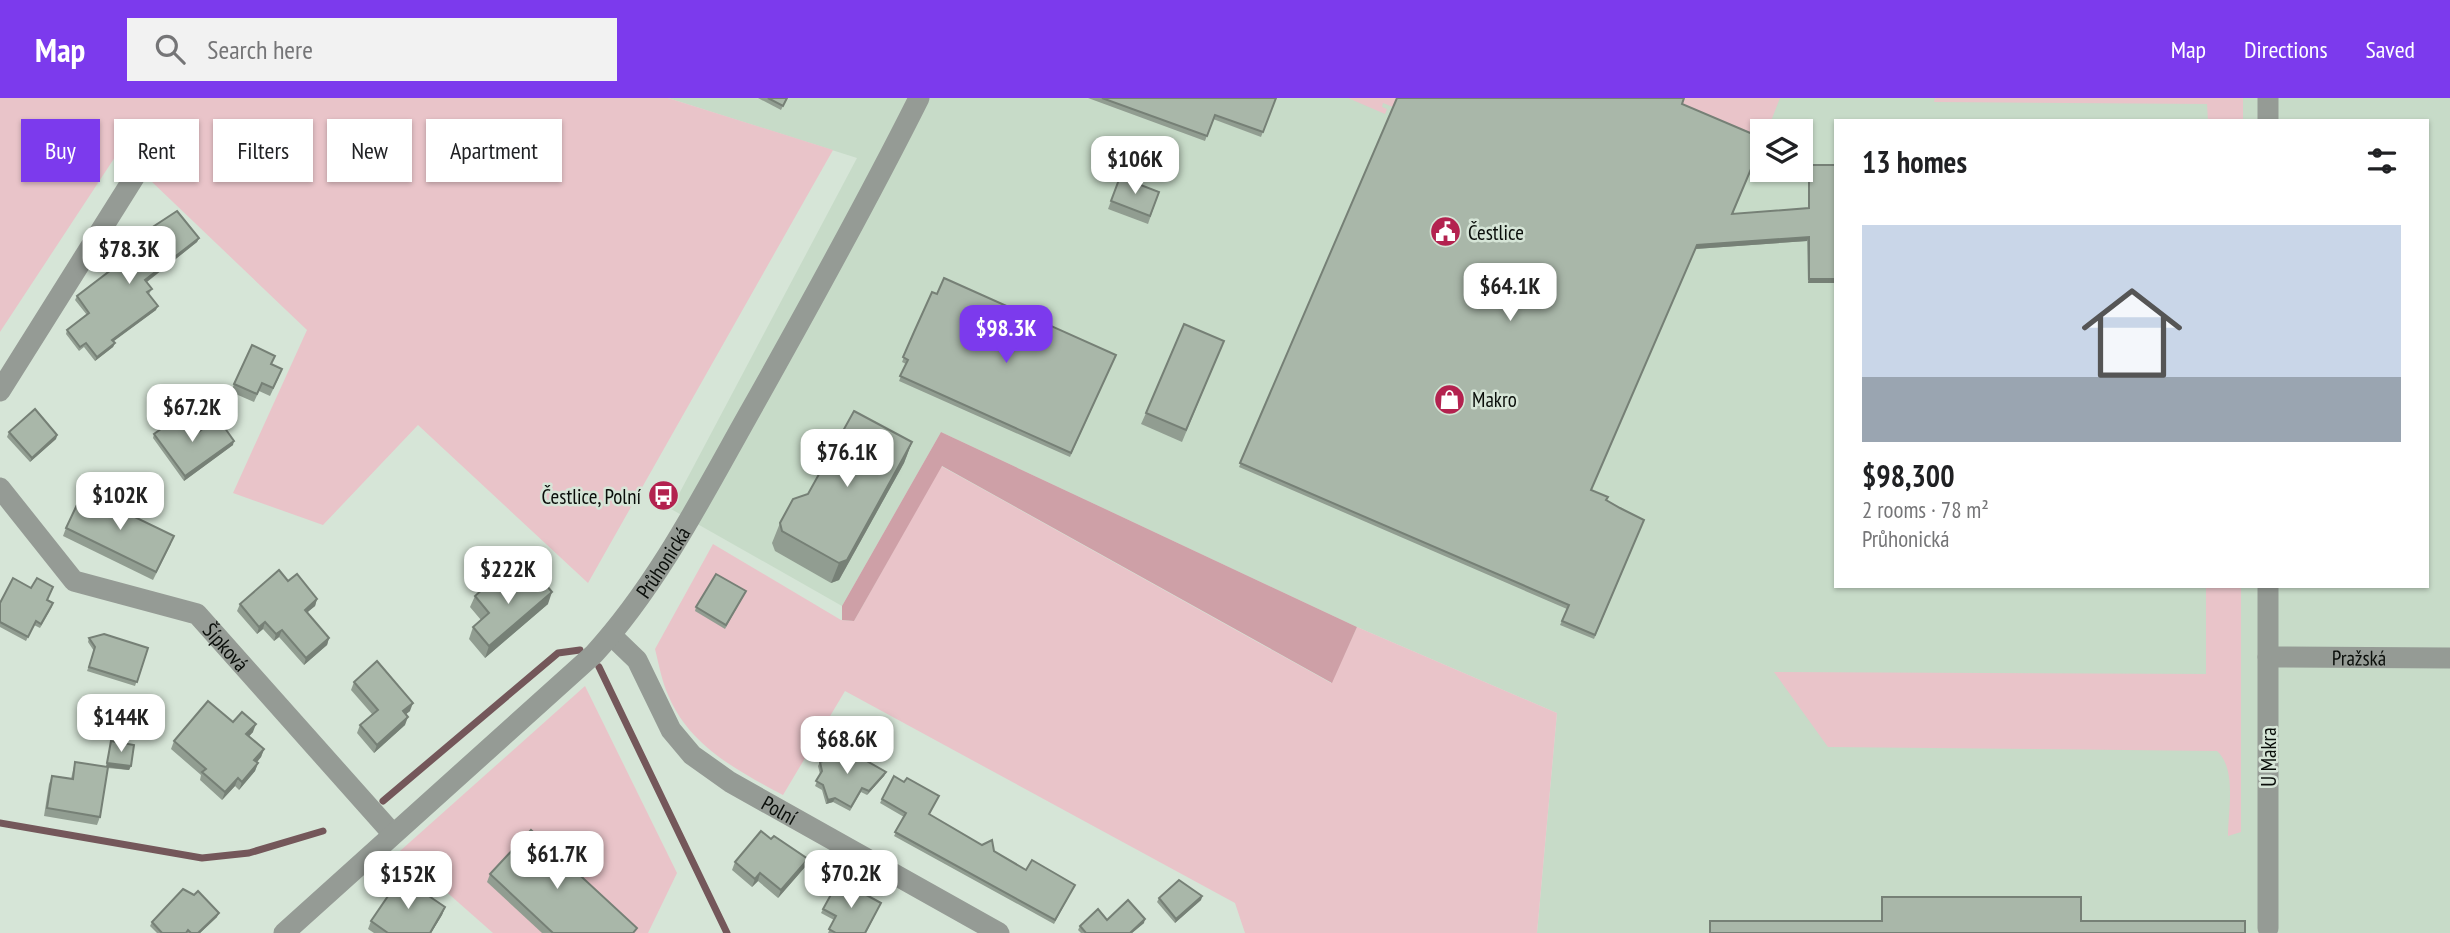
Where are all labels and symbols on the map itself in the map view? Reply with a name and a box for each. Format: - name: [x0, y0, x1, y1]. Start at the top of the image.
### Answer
- pin: $106K: [1086, 136, 1184, 196]
- public building icon: Čestlice: [1428, 215, 1462, 249]
- place label: Čestlice: [1468, 219, 1524, 246]
- pin: $78.3K: [72, 226, 186, 286]
- pin: $64.1K: [1453, 264, 1567, 323]
- pin: $98.3K: [949, 306, 1063, 365]
- shop icon: Makro: [1432, 382, 1466, 416]
- pin: $67.2K: [135, 384, 249, 444]
- place label: Makro: [1472, 386, 1517, 413]
- pin: $76.1K: [790, 430, 904, 489]
- pin: $102K: [71, 472, 169, 532]
- bus stop icon: Čestlice, Polní: [647, 479, 681, 513]
- place label: Čestlice, Polní: [542, 483, 641, 510]
- street label: Průhonická: [630, 521, 696, 603]
- pin: $222K: [459, 546, 557, 606]
- street label: Šípková: [197, 617, 255, 677]
- street label: Pražská: [2332, 644, 2386, 671]
- pin: $144K: [72, 694, 170, 754]
- pin: $68.6K: [790, 716, 904, 776]
- street label: U Makra: [2255, 727, 2282, 787]
- street label: Polní: [757, 789, 803, 831]
- pin: $61.7K: [500, 832, 614, 891]
- pin: $70.2K: [794, 850, 908, 910]
- pin: $152K: [359, 852, 457, 911]

